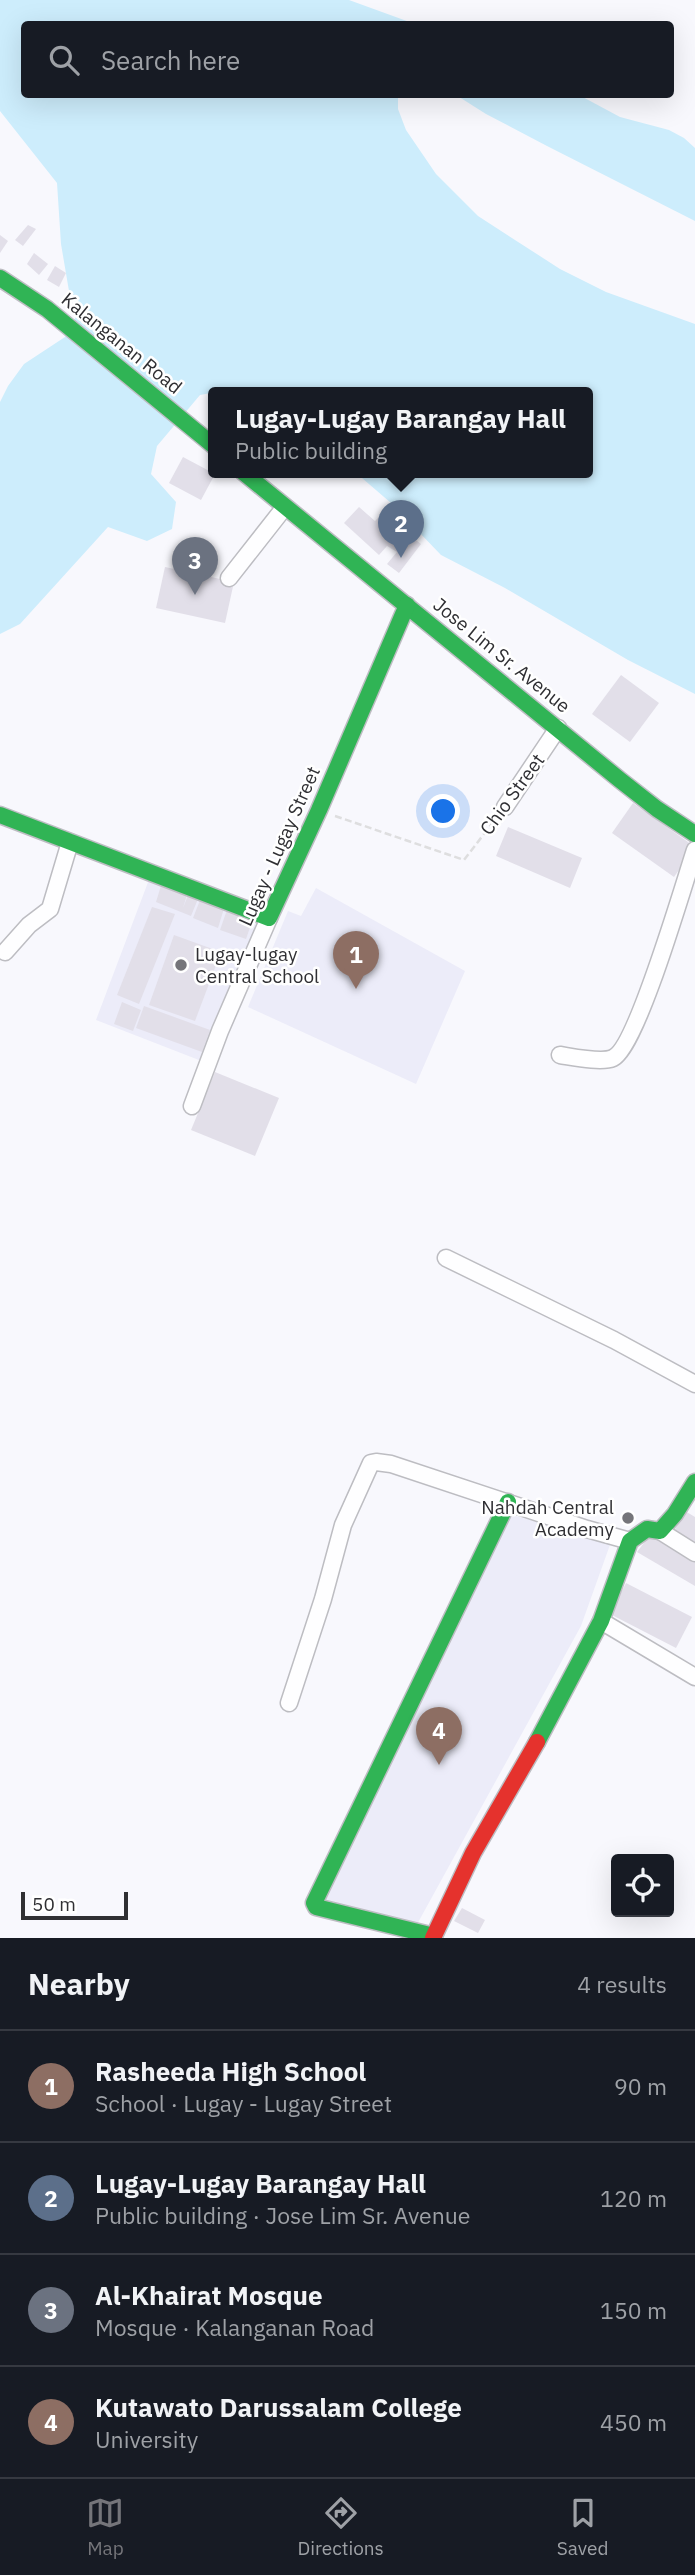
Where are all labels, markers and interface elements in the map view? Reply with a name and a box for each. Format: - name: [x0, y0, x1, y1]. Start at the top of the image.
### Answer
- search box: [21, 21, 674, 98]
- icon: search: [45, 41, 83, 79]
- text: Search here: [101, 43, 240, 77]
- street label: Kalanganan Road: [57, 287, 187, 399]
- popup: [208, 387, 593, 478]
- text: Lugay-Lugay Barangay Hall: [235, 401, 566, 435]
- text: Public building: [235, 435, 387, 465]
- pin: 2: [378, 500, 424, 558]
- pin: 3: [172, 537, 218, 595]
- street label: Jose Lim Sr. Avenue: [429, 592, 575, 718]
- street label: Chio Street: [474, 749, 550, 839]
- street label: Lugay - Lugay Street: [233, 762, 325, 930]
- your location: [426, 794, 460, 828]
- pin: 1: [333, 931, 379, 989]
- place label: Lugay-lugay Central School: [195, 942, 319, 988]
- marker: Lugay-lugay Central School: [173, 957, 189, 973]
- place label: Nahdah Central Academy: [481, 1495, 615, 1541]
- marker: Nahdah Central Academy: [620, 1510, 636, 1526]
- pin: 4: [416, 1707, 462, 1765]
- map controls: [611, 1854, 674, 1917]
- button: locate: [611, 1854, 674, 1917]
- scale bar: [21, 1889, 128, 1921]
- text: 50 m: [32, 1892, 76, 1916]
- text: Nearby: [28, 1964, 130, 2003]
- text: 4 results: [577, 1969, 667, 1999]
- text: Rasheeda High School: [95, 2054, 366, 2088]
- text: 1: [44, 2071, 58, 2101]
- text: 90 m: [614, 2071, 667, 2101]
- text: School · Lugay - Lugay Street: [95, 2088, 392, 2118]
- text: Lugay-Lugay Barangay Hall: [95, 2166, 426, 2200]
- text: 2: [44, 2183, 58, 2213]
- text: 120 m: [600, 2183, 667, 2213]
- text: Public building · Jose Lim Sr. Avenue: [95, 2200, 471, 2230]
- text: Al-Khairat Mosque: [95, 2278, 323, 2312]
- text: 3: [44, 2295, 58, 2325]
- text: 150 m: [600, 2295, 667, 2325]
- text: Mosque · Kalanganan Road: [95, 2312, 374, 2342]
- text: Kutawato Darussalam College: [95, 2390, 462, 2424]
- text: 4: [44, 2407, 58, 2437]
- text: 450 m: [600, 2407, 667, 2437]
- text: University: [95, 2424, 198, 2454]
- tab: Map: [86, 2494, 124, 2560]
- tab: Directions: [297, 2494, 384, 2560]
- tab: Saved: [557, 2494, 609, 2560]

